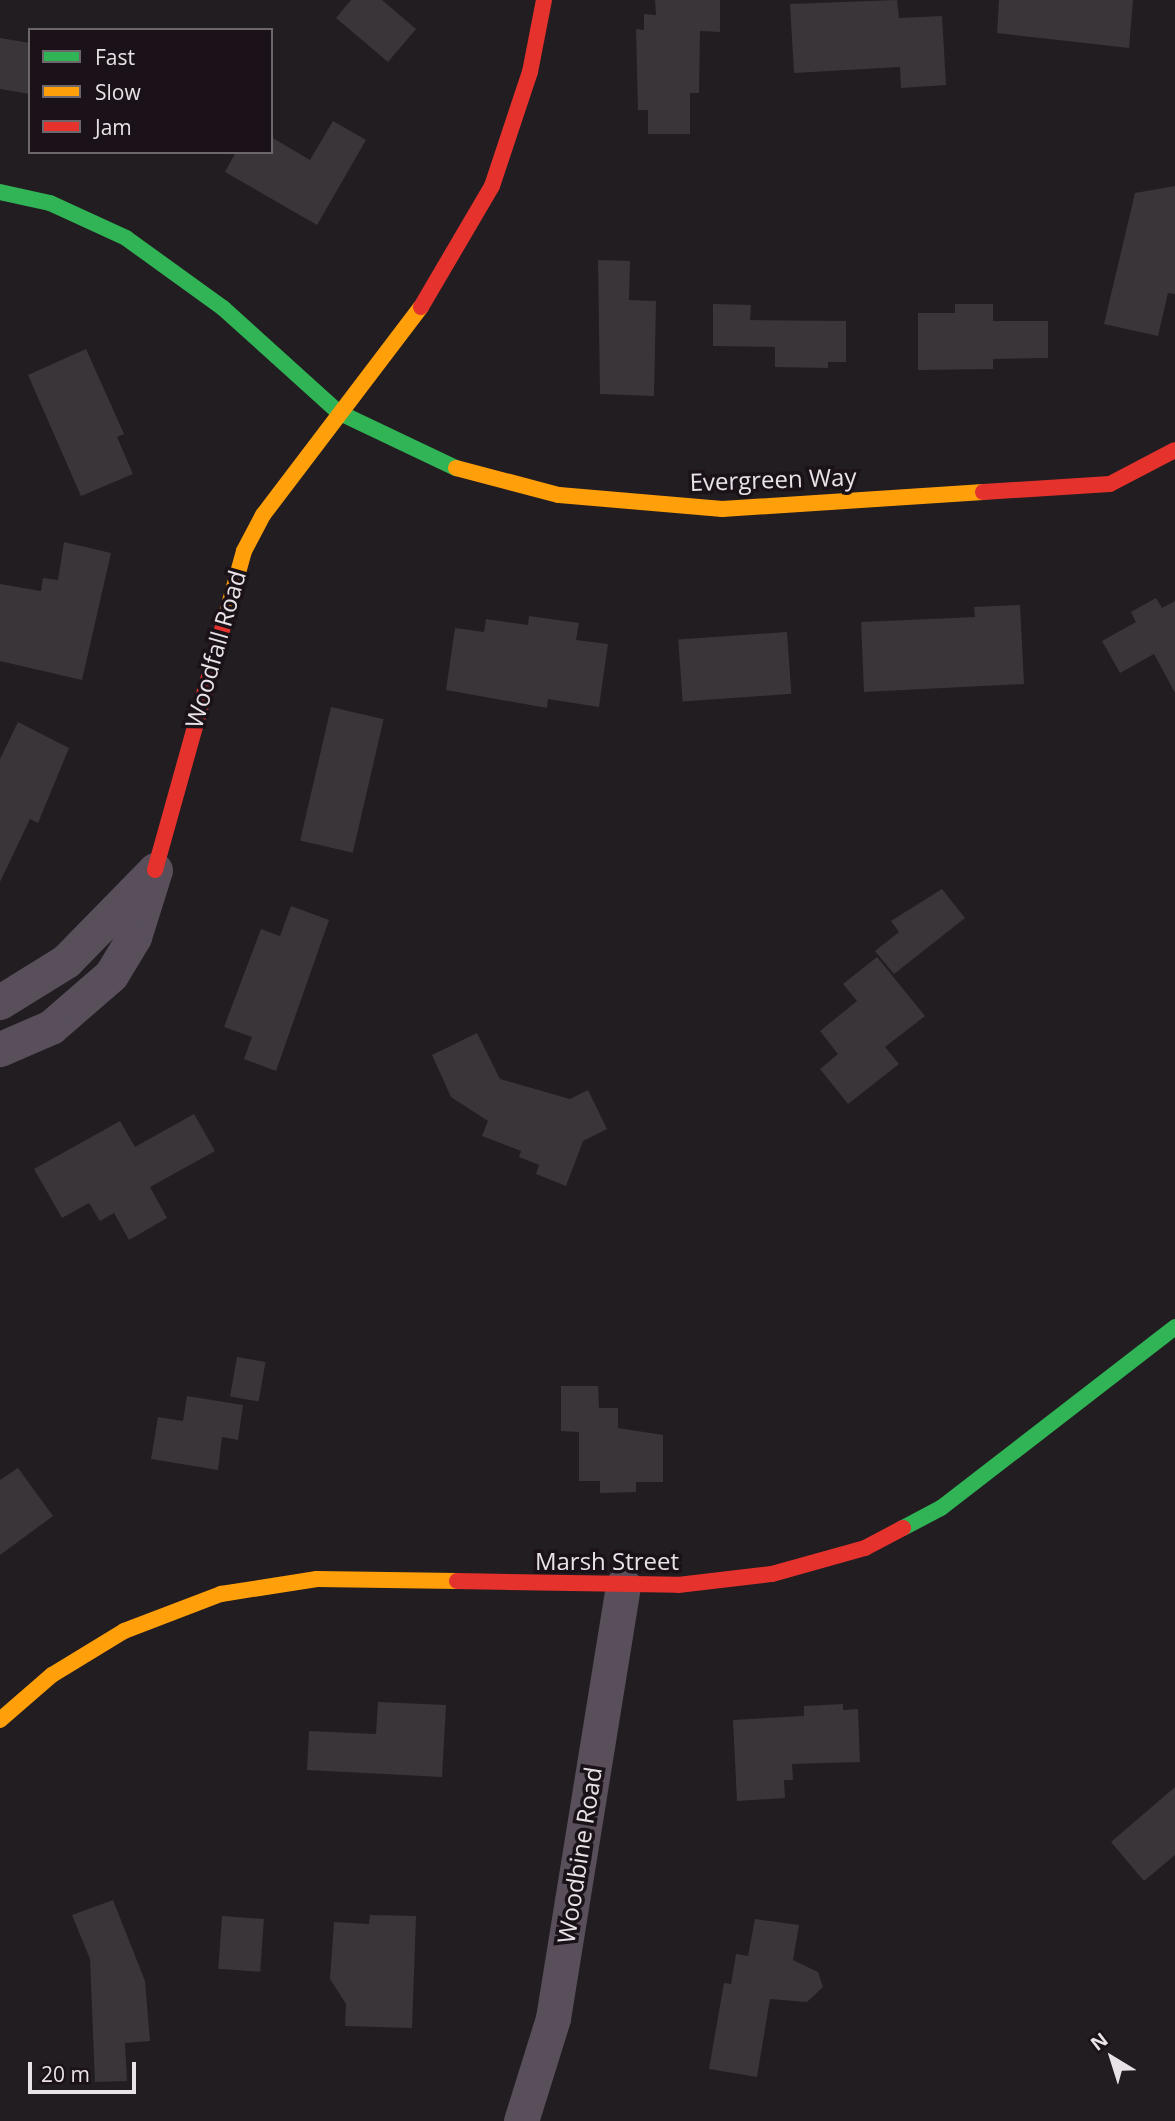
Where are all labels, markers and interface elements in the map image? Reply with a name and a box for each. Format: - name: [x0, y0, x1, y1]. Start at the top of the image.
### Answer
- legend: [28, 28, 273, 154]
- text: Fast: [95, 43, 135, 71]
- text: Slow: [95, 78, 141, 106]
- text: Jam: [95, 113, 132, 141]
- street label: Evergreen Way: [689, 462, 857, 496]
- street label: Woodfall Road: [179, 567, 251, 731]
- street label: Marsh Street: [535, 1547, 679, 1575]
- street label: Woodbine Road: [551, 1765, 607, 1945]
- north arrow: [1077, 2023, 1147, 2093]
- text: N: [1085, 2026, 1113, 2056]
- scale bar: [32, 2048, 140, 2092]
- text: 20 m: [41, 2060, 90, 2088]

